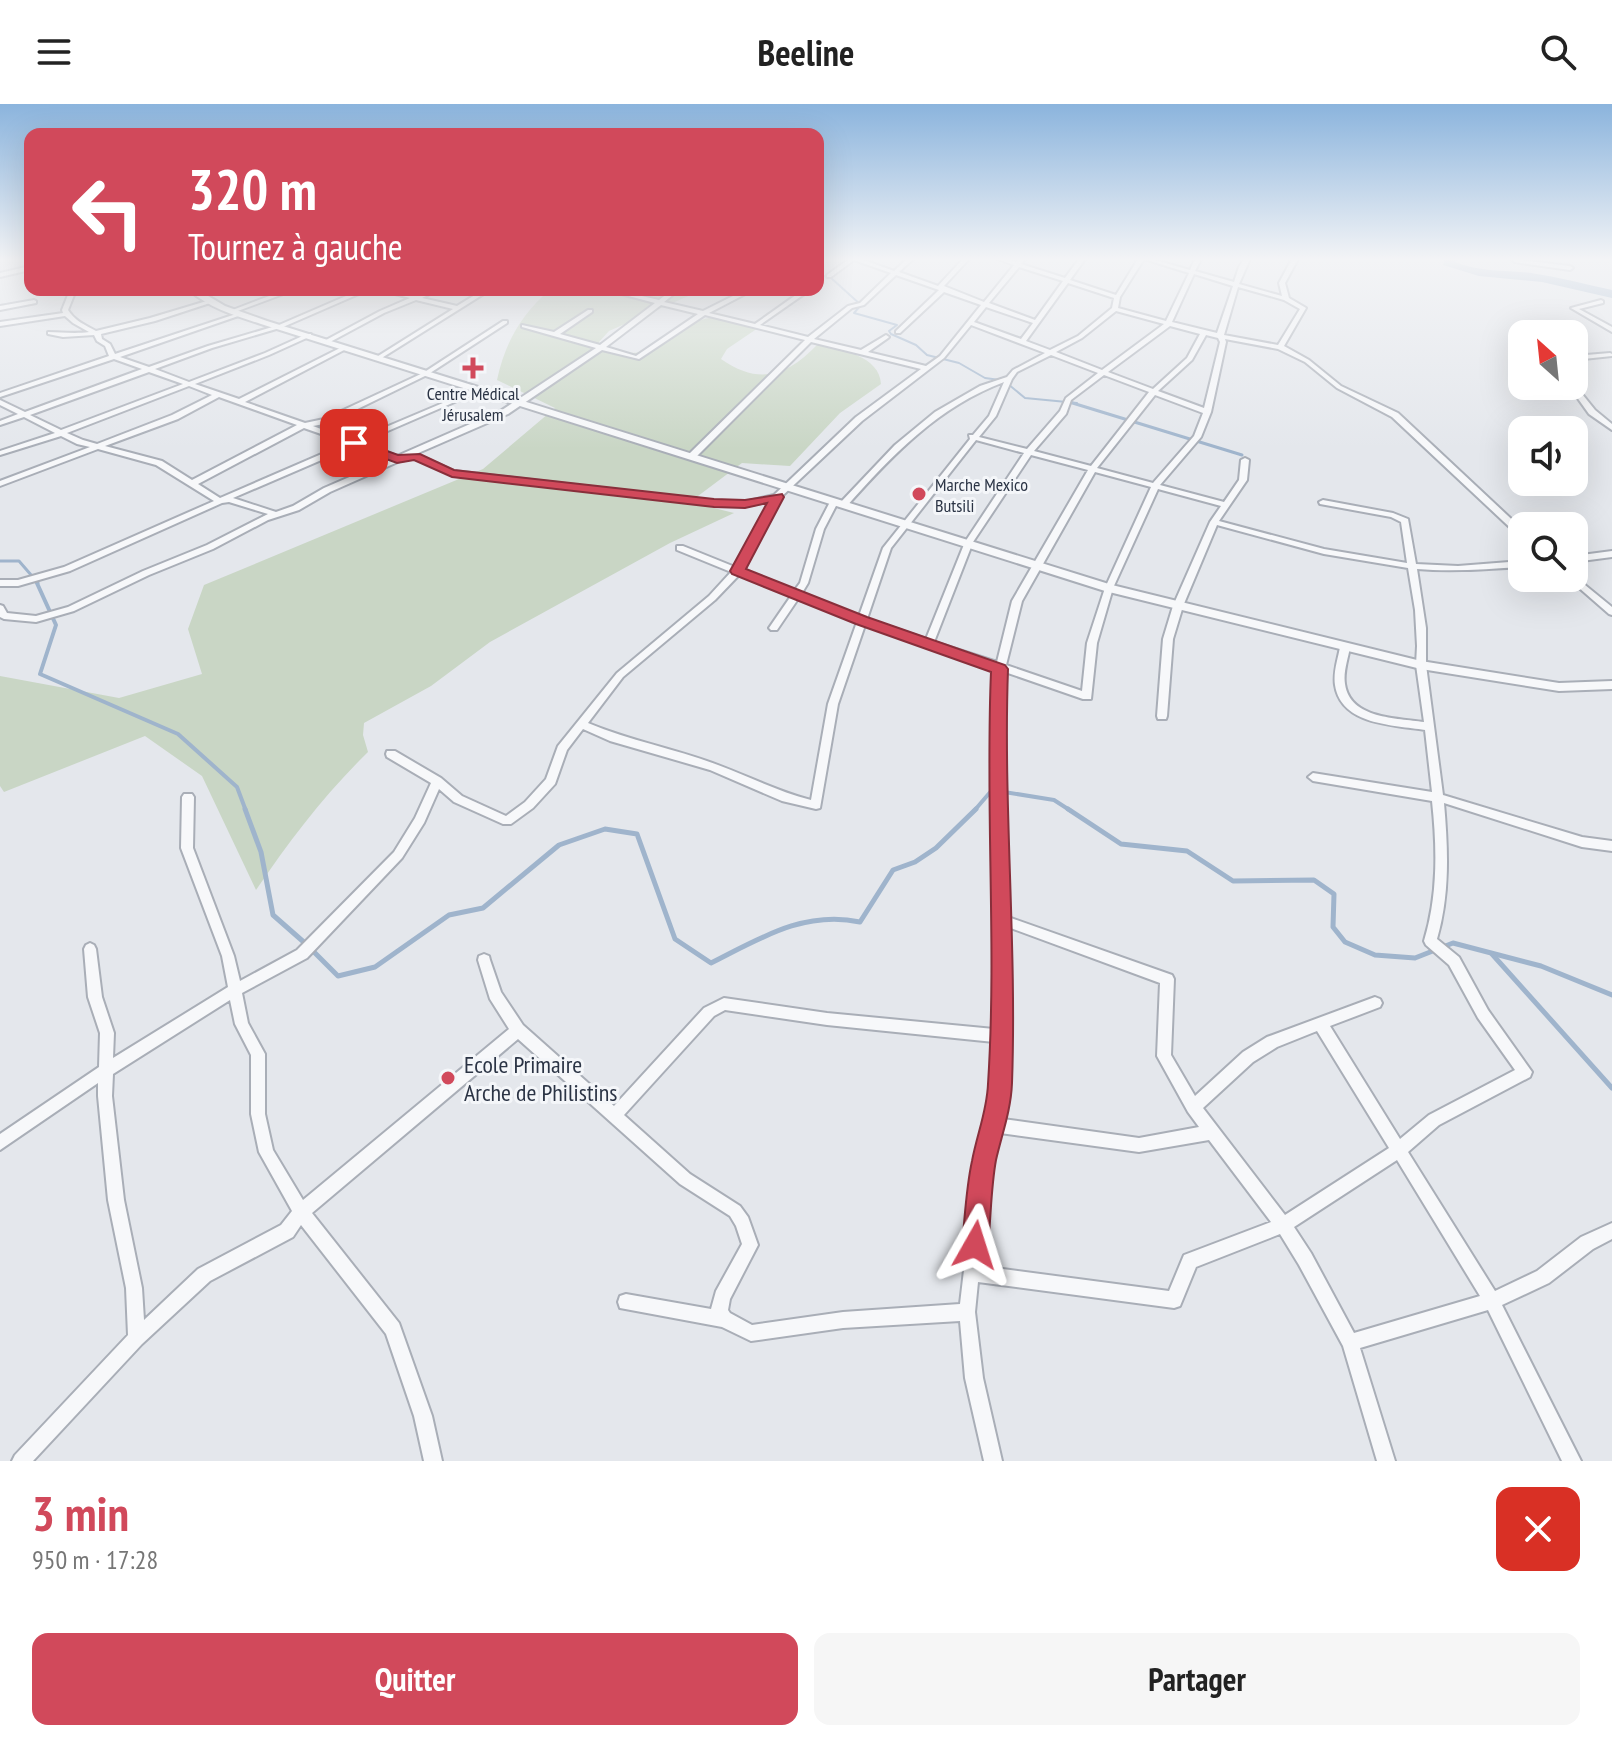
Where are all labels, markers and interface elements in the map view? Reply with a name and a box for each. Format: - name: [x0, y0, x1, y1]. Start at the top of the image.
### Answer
- text: Beeline: [758, 29, 854, 76]
- icon: menu: [32, 30, 76, 74]
- icon: search: [1536, 30, 1580, 74]
- text: 320 m: [188, 153, 317, 225]
- icon: left: [56, 160, 160, 264]
- text: Tournez à gauche: [188, 223, 403, 270]
- north arrow: [1508, 320, 1588, 400]
- map controls: [1508, 320, 1588, 592]
- marker: Centre Médical Jérusalem: [462, 357, 484, 379]
- place label: Centre Médical Jérusalem: [427, 382, 520, 426]
- pin: [320, 409, 388, 477]
- button: sound: [1508, 416, 1588, 496]
- icon: arrive: [332, 421, 376, 465]
- place label: Marche Mexico Butsili: [935, 473, 1028, 517]
- marker: Marche Mexico Butsili: [910, 485, 928, 503]
- button: search: [1508, 512, 1588, 592]
- place label: Ecole Primaire Arche de Philistins: [464, 1049, 617, 1108]
- marker: Ecole Primaire Arche de Philistins: [439, 1069, 457, 1087]
- position arrow: [933, 1203, 1017, 1287]
- text: 3 min: [32, 1482, 129, 1544]
- button: close: [1496, 1487, 1580, 1571]
- text: 950 m · 17:28: [32, 1543, 158, 1576]
- button: Quitter: [32, 1633, 798, 1725]
- button: Partager: [814, 1633, 1580, 1725]

